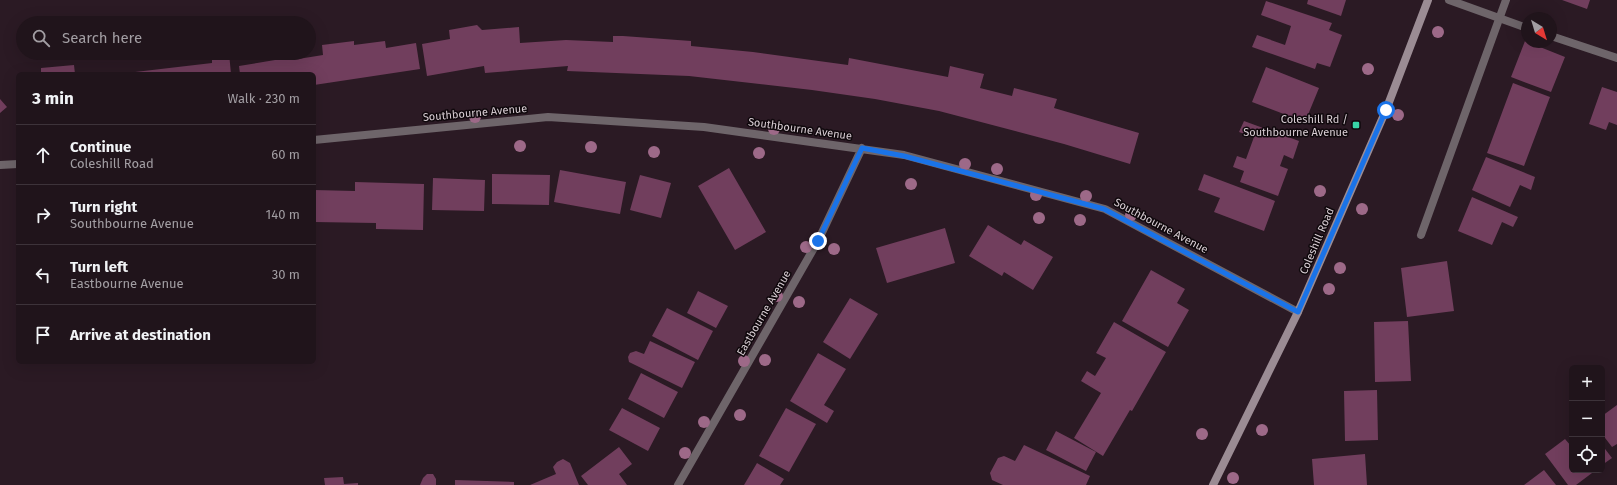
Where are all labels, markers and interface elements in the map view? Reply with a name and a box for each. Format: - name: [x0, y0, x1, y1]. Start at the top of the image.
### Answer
- north arrow: [1521, 12, 1557, 48]
- search box: [16, 16, 316, 60]
- icon: search: [30, 27, 52, 49]
- text: Search here: [62, 29, 142, 47]
- text: 3 min: [32, 88, 74, 109]
- text: Walk · 230 m: [228, 91, 300, 106]
- route start: [1377, 101, 1395, 119]
- street label: Southbourne Avenue: [422, 102, 528, 124]
- place label: Coleshill Rd / Southbourne Avenue: [1243, 113, 1348, 139]
- street label: Southbourne Avenue: [747, 115, 853, 143]
- marker: Coleshill Rd / Southbourne Avenue: [1351, 120, 1361, 130]
- text: Continue: [70, 138, 131, 156]
- icon: ahead: [32, 144, 54, 166]
- text: 60 m: [271, 147, 300, 162]
- text: Coleshill Road: [70, 156, 154, 171]
- street label: Southbourne Avenue: [1112, 196, 1210, 256]
- text: Turn right: [70, 198, 137, 216]
- icon: right: [32, 204, 54, 226]
- street label: Coleshill Road: [1297, 206, 1337, 276]
- text: 140 m: [266, 207, 300, 222]
- text: Southbourne Avenue: [70, 216, 194, 231]
- route end: [809, 232, 827, 250]
- text: Turn left: [70, 258, 128, 276]
- icon: left: [32, 264, 54, 286]
- text: 30 m: [272, 267, 300, 282]
- street label: Eastbourne Avenue: [734, 268, 794, 358]
- text: Eastbourne Avenue: [70, 276, 184, 291]
- icon: arrive: [32, 324, 54, 346]
- text: Arrive at destination: [70, 326, 211, 344]
- map controls: [1569, 365, 1605, 473]
- button: +: [1569, 365, 1605, 401]
- button: −: [1569, 401, 1605, 437]
- button: locate: [1569, 437, 1605, 473]

